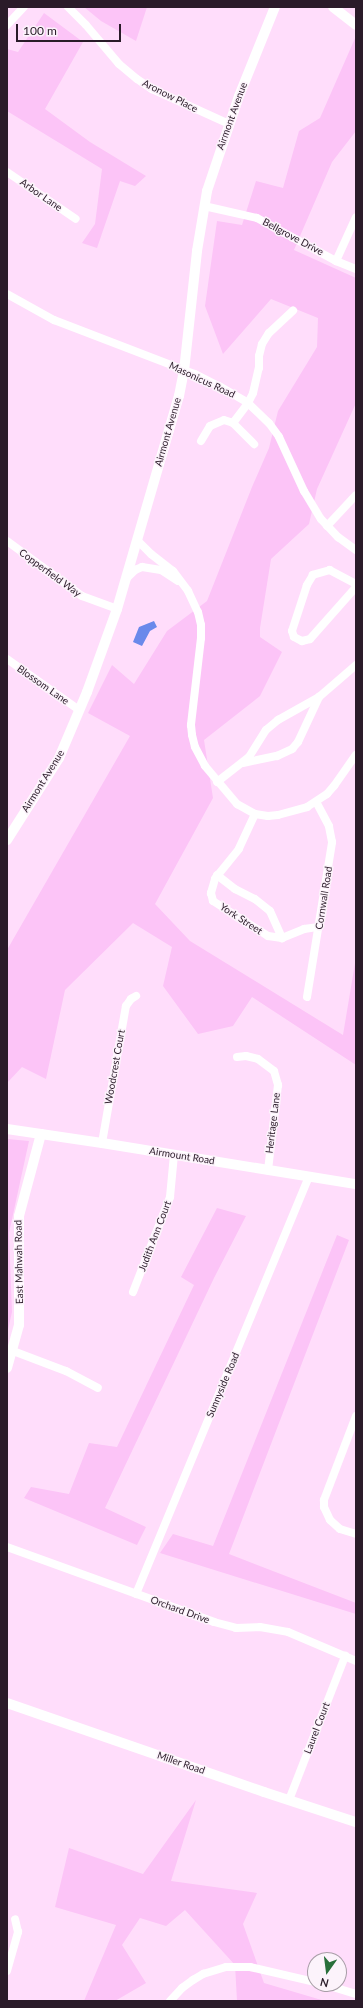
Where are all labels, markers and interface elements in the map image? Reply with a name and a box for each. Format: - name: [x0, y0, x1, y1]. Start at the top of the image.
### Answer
- scale bar: [18, 16, 123, 42]
- text: 100 m: [23, 23, 57, 38]
- street label: Aronow Place: [140, 77, 200, 115]
- street label: Airmont Avenue: [214, 80, 250, 152]
- street label: Arbor Lane: [18, 176, 64, 214]
- street label: Bellgrove Drive: [260, 216, 326, 258]
- street label: Masonicus Road: [167, 359, 237, 401]
- street label: Airmont Avenue: [152, 396, 184, 468]
- street label: Copperfield Way: [17, 546, 83, 600]
- street label: Blossom Lane: [15, 663, 71, 707]
- street label: Airmont Avenue: [19, 748, 67, 814]
- street label: Cornwall Road: [313, 866, 335, 930]
- street label: York Street: [217, 901, 265, 937]
- street label: Woodcrest Court: [103, 1029, 127, 1105]
- street label: Heritage Lane: [263, 1092, 283, 1154]
- street label: Airmount Road: [148, 1145, 216, 1167]
- street label: Judith Ann Court: [136, 1199, 174, 1273]
- street label: East Mahwah Road: [12, 1220, 26, 1304]
- street label: Sunnyside Road: [204, 1351, 242, 1419]
- street label: Orchard Drive: [149, 1594, 211, 1626]
- street label: Laurel Court: [302, 1700, 332, 1756]
- street label: Miller Road: [155, 1749, 207, 1777]
- north arrow: [307, 1952, 347, 1992]
- text: N: [319, 1976, 330, 1990]

